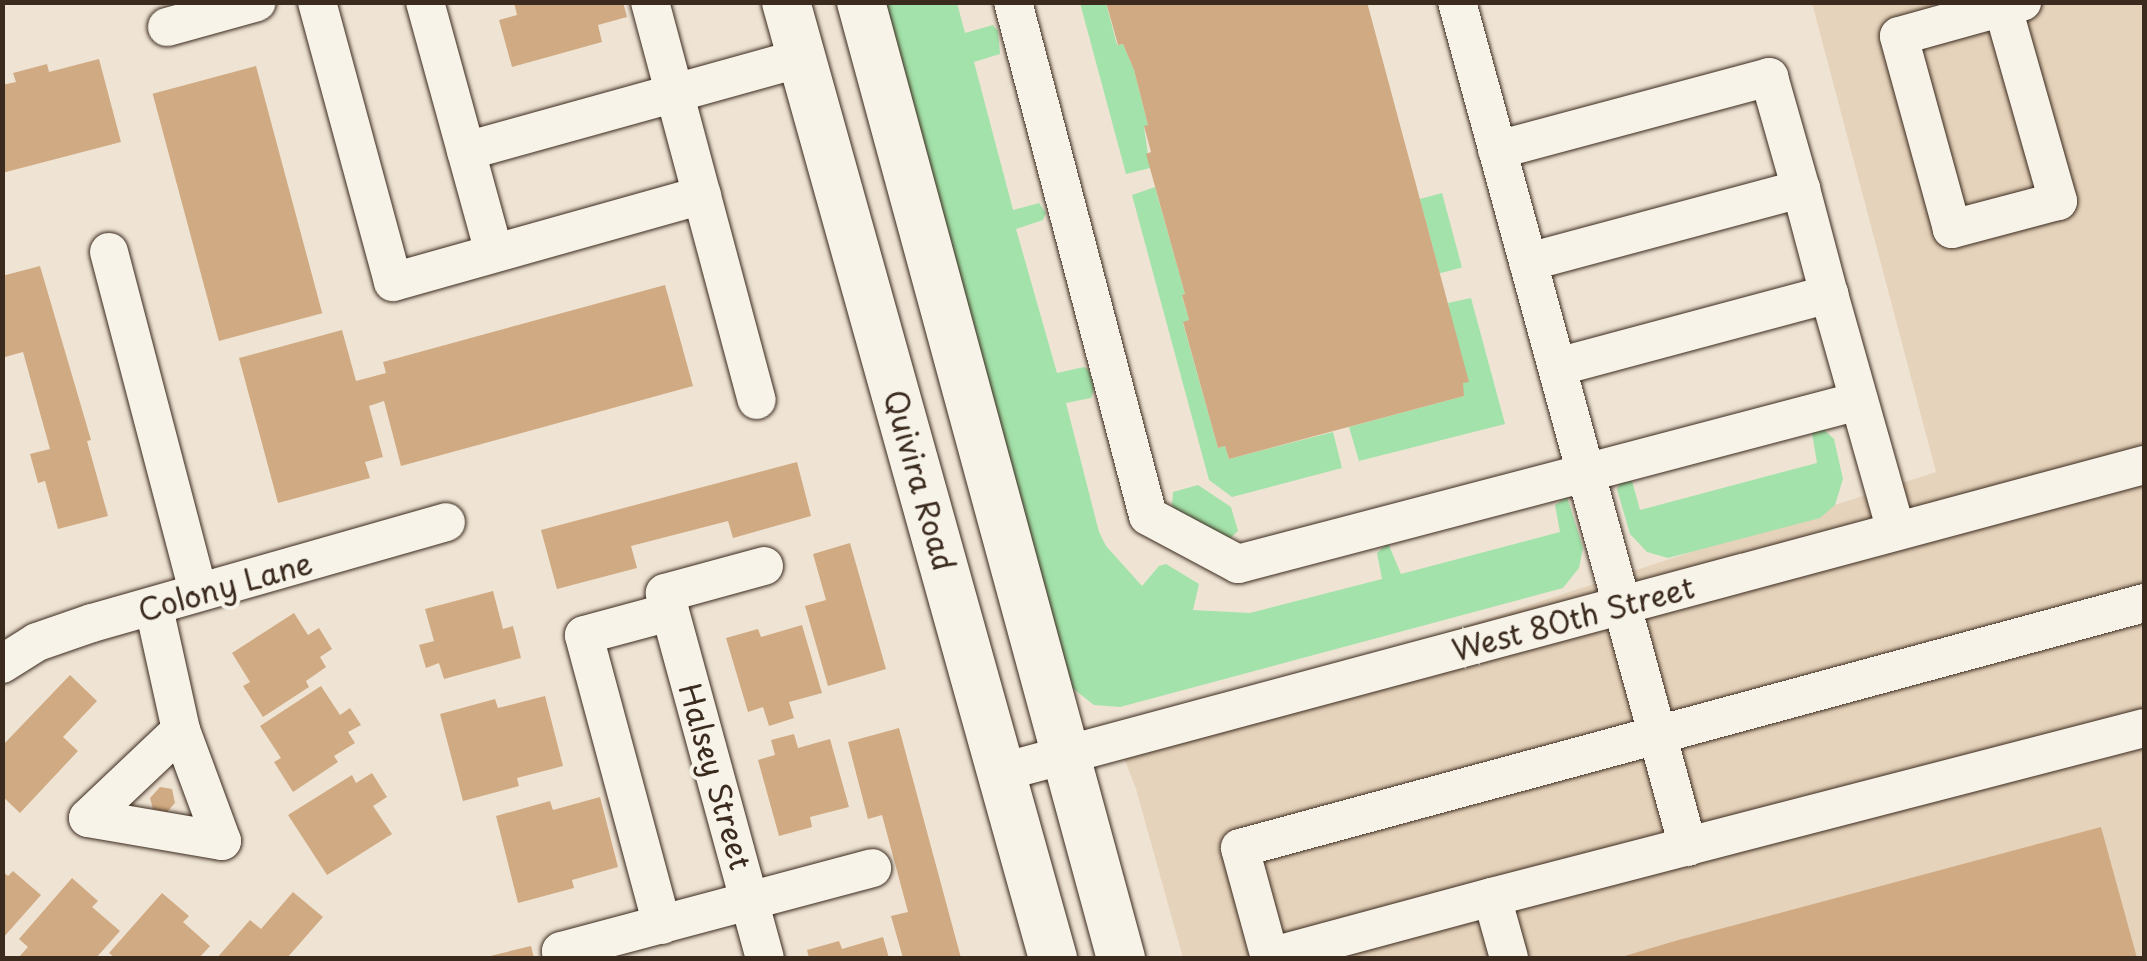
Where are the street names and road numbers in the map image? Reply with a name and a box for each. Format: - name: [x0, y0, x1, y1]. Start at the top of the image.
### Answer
- street label: Quivira Road: [877, 385, 963, 575]
- street label: Colony Lane: [135, 544, 315, 628]
- street label: West 80th Street: [1447, 568, 1699, 668]
- street label: Halsey Street: [672, 677, 760, 875]

